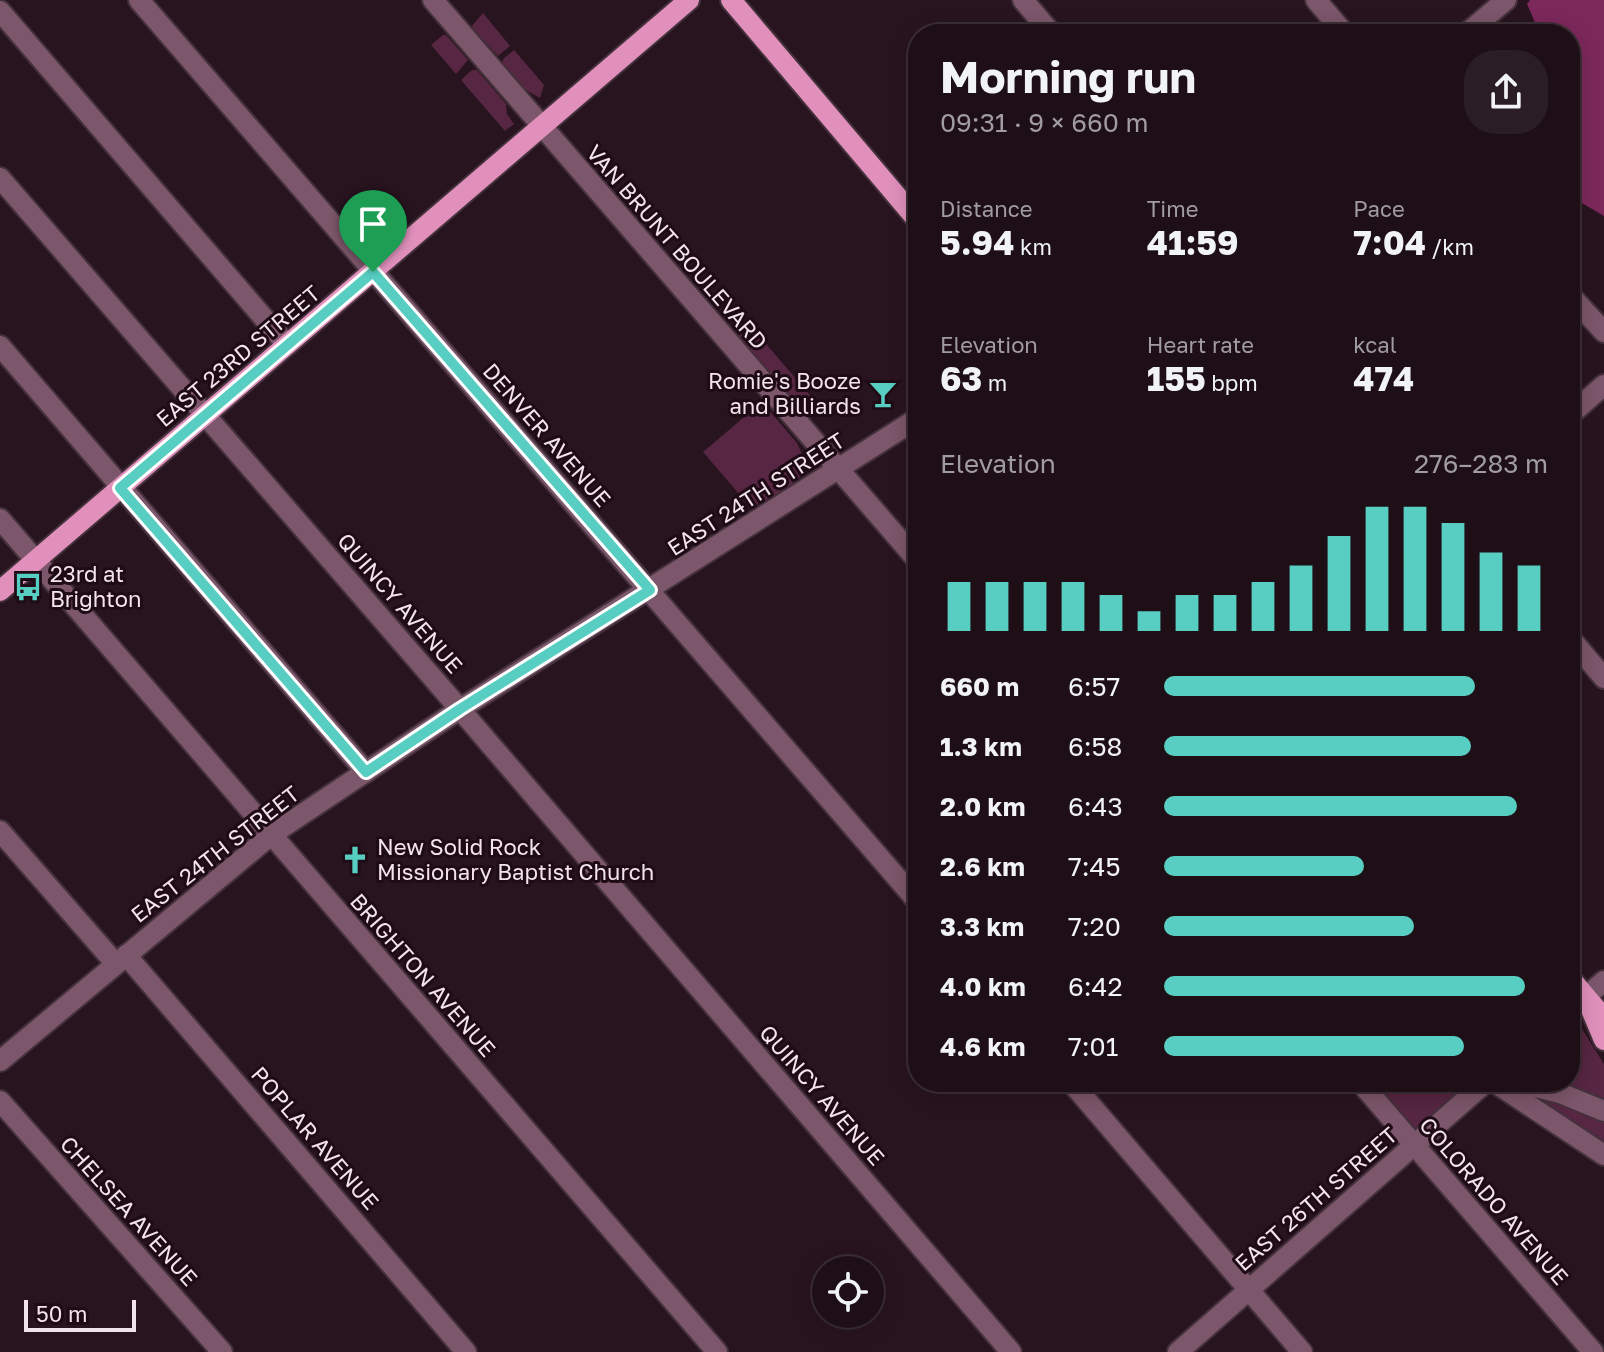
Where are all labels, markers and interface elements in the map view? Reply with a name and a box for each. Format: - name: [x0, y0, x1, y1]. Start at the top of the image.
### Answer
- text: Morning run: [940, 50, 1196, 103]
- button: share: [1464, 50, 1548, 134]
- text: 09:31 · 9 × 660 m: [940, 107, 1148, 138]
- street label: VAN BRUNT BOULEVARD: [581, 139, 774, 354]
- pin: [339, 190, 407, 272]
- text: Distance: [940, 195, 1032, 222]
- text: Time: [1147, 195, 1198, 222]
- text: Pace: [1353, 195, 1405, 222]
- icon: arrive: [351, 202, 395, 246]
- text: 5.94: [940, 222, 1014, 262]
- text: 41:59: [1147, 222, 1239, 262]
- text: 7:04: [1353, 222, 1426, 262]
- text: km: [1014, 233, 1052, 260]
- text: /km: [1426, 233, 1474, 260]
- street label: EAST 23RD STREET: [150, 279, 325, 432]
- text: Elevation: [940, 331, 1038, 358]
- text: Heart rate: [1147, 331, 1254, 358]
- text: kcal: [1353, 331, 1397, 358]
- street label: DENVER AVENUE: [478, 357, 617, 512]
- text: 63: [940, 358, 982, 398]
- text: 155: [1147, 358, 1206, 398]
- text: 474: [1353, 358, 1414, 398]
- place label: Romie's Booze and Billiards: [708, 367, 861, 419]
- text: m: [982, 369, 1007, 396]
- text: bpm: [1206, 369, 1258, 396]
- bar icon: Romie's Booze and Billiards: [868, 379, 898, 409]
- street label: EAST 24TH STREET: [662, 426, 850, 561]
- text: Elevation: [940, 448, 1056, 479]
- text: 276–283 m: [1414, 448, 1548, 479]
- street label: QUINCY AVENUE: [332, 527, 469, 678]
- place label: 23rd at Brighton: [50, 560, 142, 612]
- bus stop icon: 23rd at Brighton: [13, 572, 43, 602]
- text: 660 m: [940, 671, 1019, 702]
- text: 6:57: [1068, 671, 1120, 702]
- text: 1.3 km: [940, 731, 1022, 762]
- text: 6:58: [1068, 731, 1122, 762]
- street label: EAST 24TH STREET: [125, 779, 305, 928]
- text: 2.0 km: [940, 791, 1025, 822]
- text: 6:43: [1068, 791, 1123, 822]
- place label: New Solid Rock Missionary Baptist Church: [377, 833, 654, 885]
- church icon: New Solid Rock Missionary Baptist Church: [340, 845, 370, 875]
- text: 2.6 km: [940, 851, 1025, 882]
- text: 7:45: [1068, 851, 1121, 882]
- street label: BRIGHTON AVENUE: [345, 887, 502, 1062]
- text: 3.3 km: [940, 911, 1024, 942]
- text: 7:20: [1068, 911, 1121, 942]
- text: 4.0 km: [940, 971, 1026, 1002]
- text: 6:42: [1068, 971, 1122, 1002]
- street label: QUINCY AVENUE: [754, 1019, 891, 1170]
- text: 4.6 km: [940, 1031, 1025, 1062]
- text: 7:01: [1068, 1031, 1118, 1062]
- street label: POPLAR AVENUE: [246, 1061, 385, 1215]
- street label: COLORADO AVENUE: [1414, 1111, 1574, 1290]
- street label: EAST 26TH STREET: [1229, 1121, 1403, 1276]
- street label: CHELSEA AVENUE: [55, 1130, 204, 1291]
- map controls: [812, 1256, 884, 1328]
- button: locate: [812, 1256, 884, 1328]
- scale bar: [24, 1296, 136, 1332]
- text: 50 m: [36, 1300, 87, 1327]

